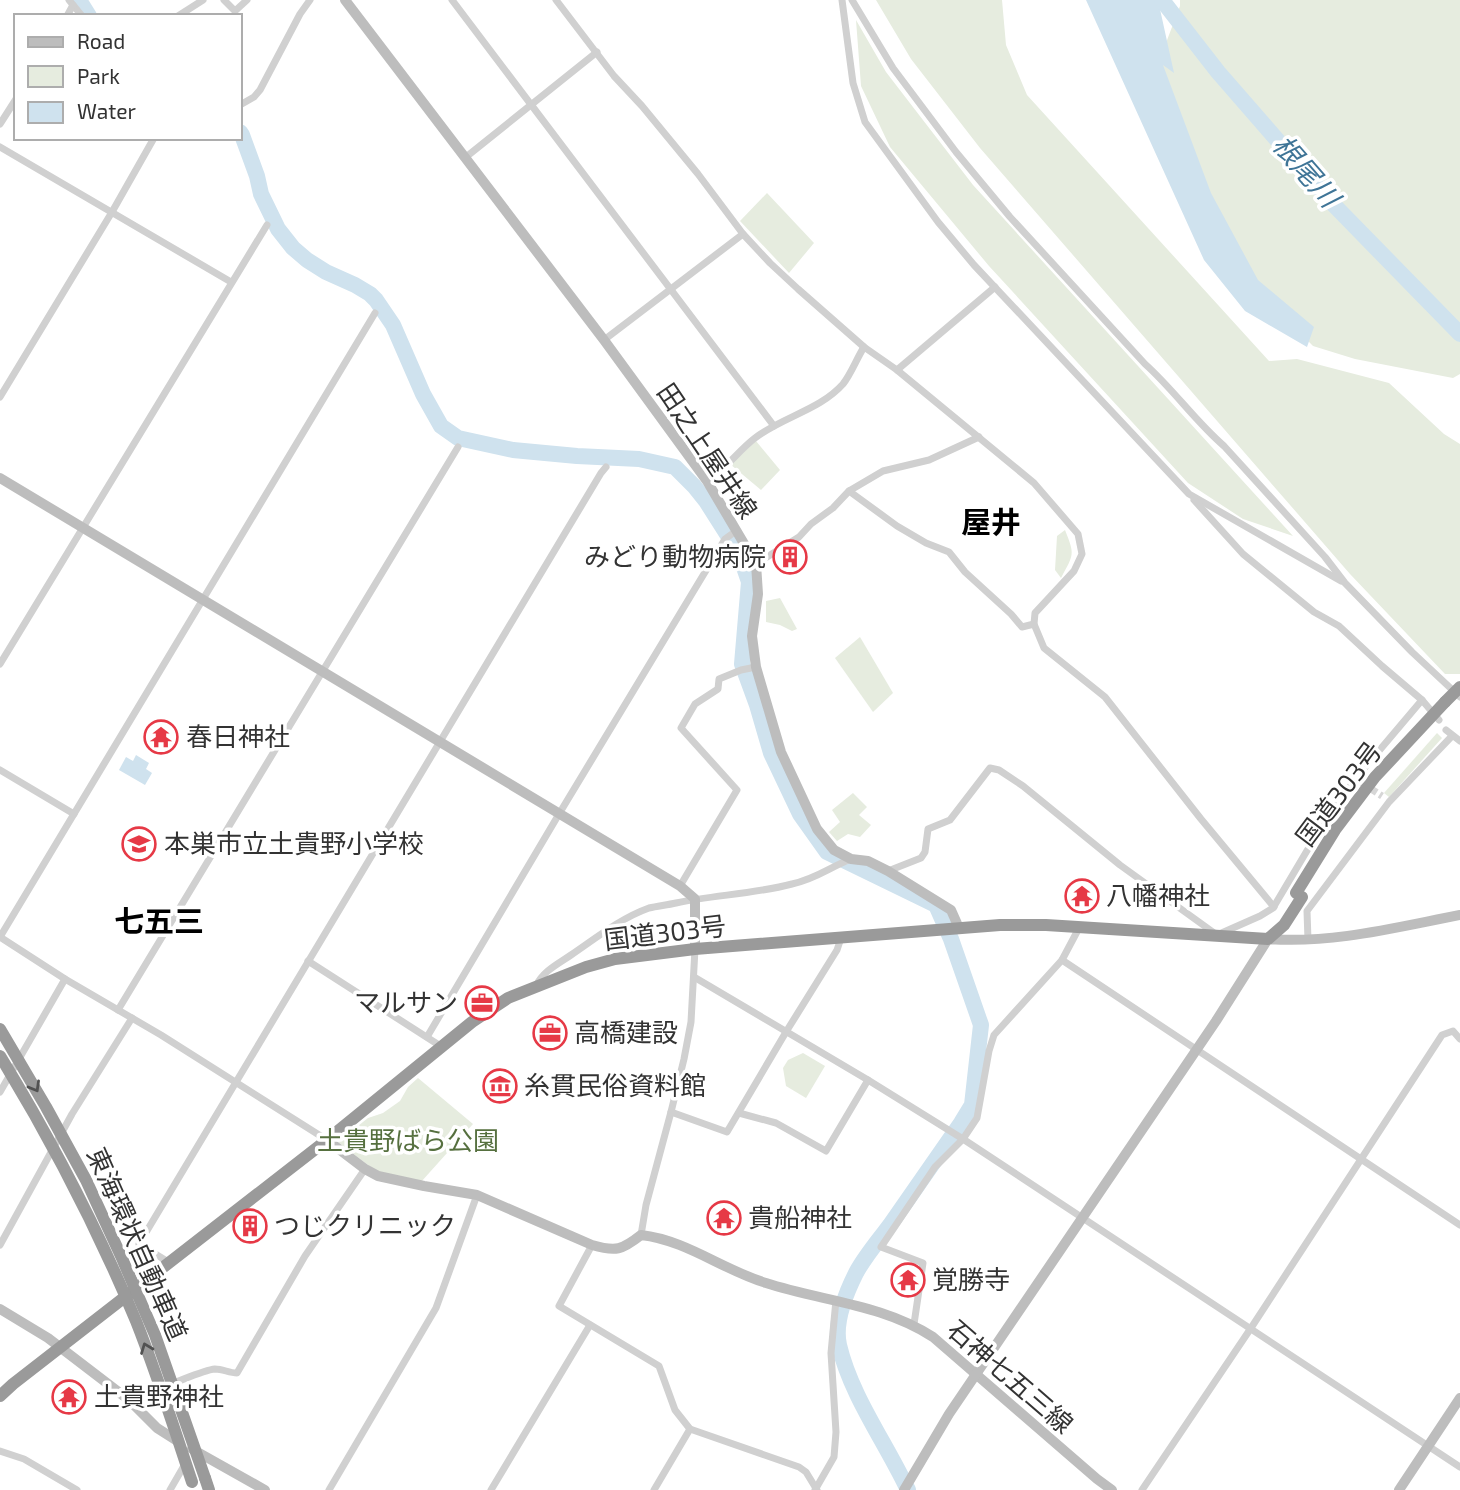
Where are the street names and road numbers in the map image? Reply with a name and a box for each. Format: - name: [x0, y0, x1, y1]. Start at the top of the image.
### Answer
- street label: 田之上屋井線: [652, 377, 765, 524]
- street label: 国道303号: [1289, 735, 1387, 851]
- street label: 国道303号: [602, 909, 728, 954]
- street label: 東海環状自動車道: [82, 1142, 195, 1345]
- street label: 石神七五三線: [942, 1313, 1080, 1439]

